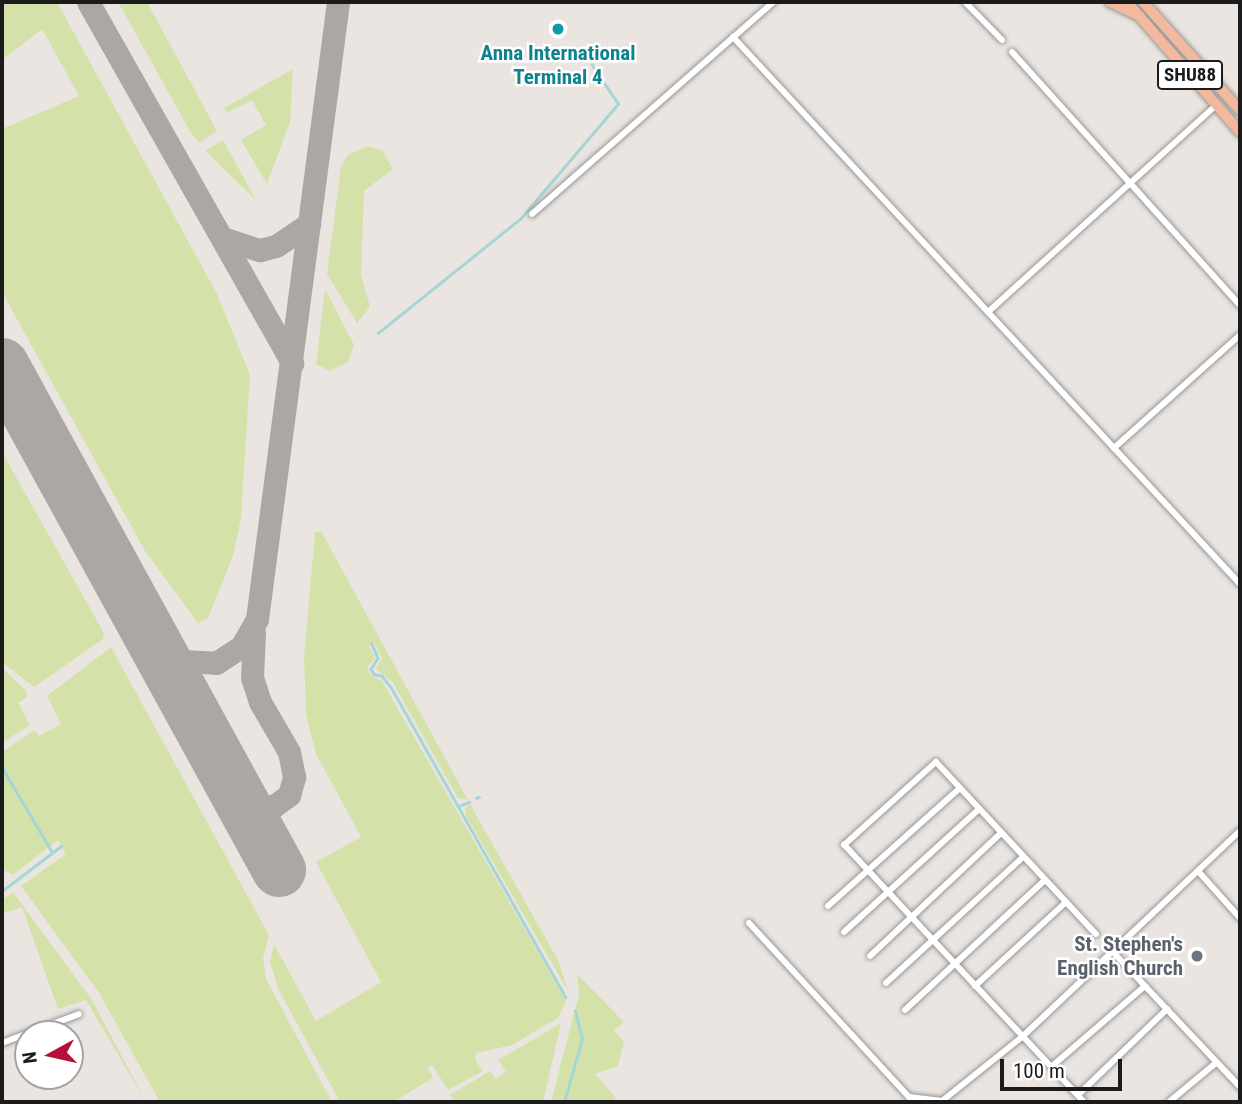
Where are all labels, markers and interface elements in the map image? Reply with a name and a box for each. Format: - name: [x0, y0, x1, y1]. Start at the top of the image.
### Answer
- marker: Anna International Terminal 4: [550, 21, 566, 37]
- place label: Anna International Terminal 4: [481, 40, 635, 90]
- road number: SHU88: [1157, 60, 1223, 90]
- place label: St. Stephen's English Church: [1057, 931, 1183, 981]
- marker: St. Stephen's English Church: [1189, 948, 1205, 964]
- north arrow: [14, 1020, 84, 1090]
- scale bar: [1004, 1044, 1126, 1088]
- text: N: [17, 1050, 42, 1065]
- text: 100 m: [1013, 1059, 1065, 1083]

